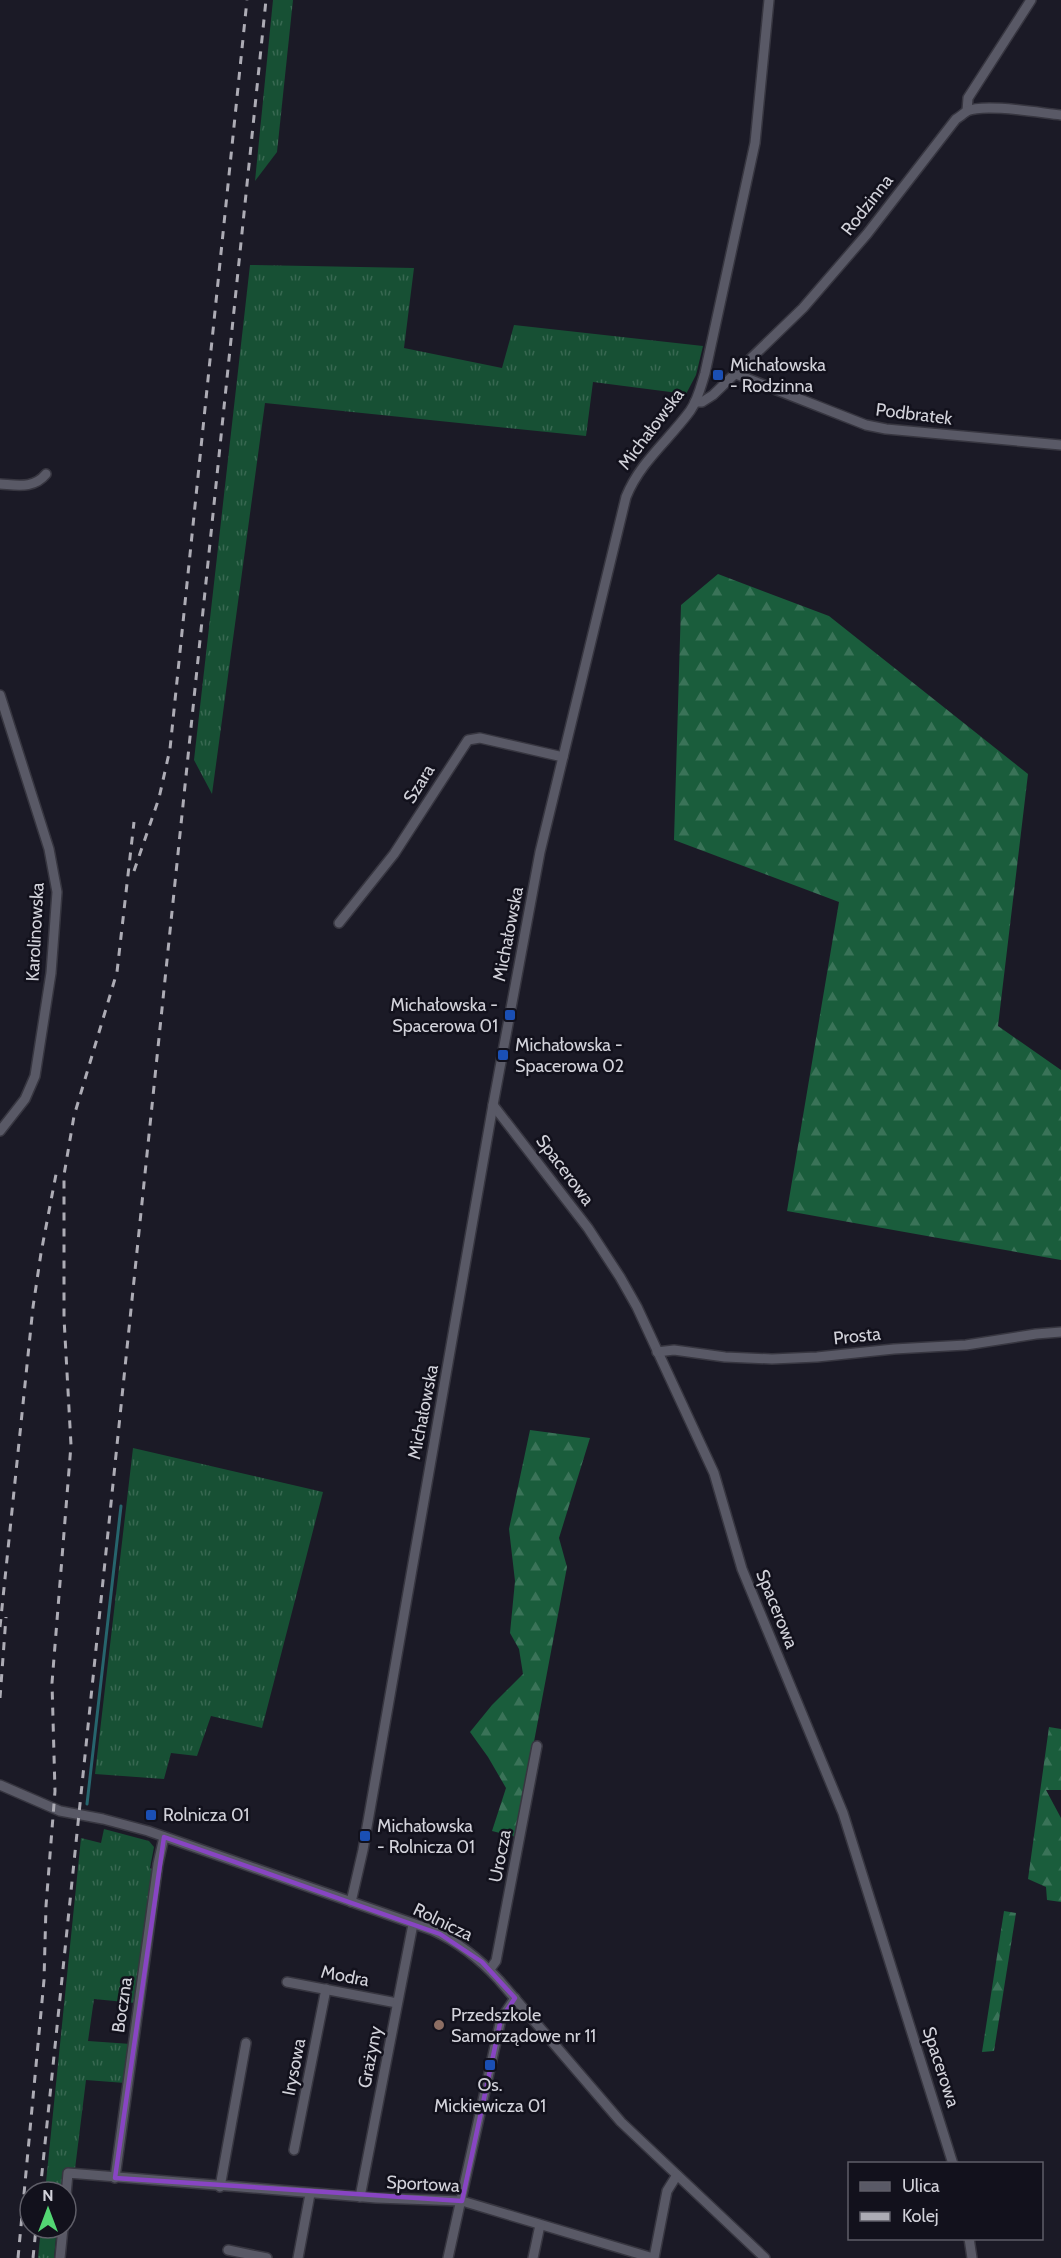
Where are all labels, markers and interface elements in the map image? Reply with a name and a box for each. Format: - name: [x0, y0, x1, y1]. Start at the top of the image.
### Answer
- street label: Rodzinna: [836, 170, 898, 240]
- place label: Michałowska - Rodzinna: [730, 354, 826, 397]
- marker: Michałowska - Rodzinna: [711, 368, 725, 382]
- street label: Michałowska: [613, 384, 689, 474]
- street label: Podbratek: [874, 398, 955, 430]
- street label: Szara: [399, 760, 440, 807]
- street label: Karolinowska: [21, 882, 49, 982]
- street label: Michałowska: [488, 884, 528, 983]
- place label: Michałowska - Spacerowa 01: [390, 994, 498, 1037]
- marker: Michałowska - Spacerowa 01: [503, 1008, 517, 1022]
- place label: Michałowska - Spacerowa 02: [515, 1034, 624, 1077]
- marker: Michałowska - Spacerowa 02: [496, 1048, 510, 1062]
- street label: Spacerowa: [531, 1130, 599, 1210]
- street label: Prosta: [832, 1323, 882, 1349]
- street label: Michałowska: [403, 1362, 443, 1461]
- street label: Spacerowa: [751, 1566, 803, 1652]
- place label: Rolnicza 01: [163, 1804, 249, 1826]
- marker: Rolnicza 01: [144, 1808, 158, 1822]
- place label: Michałowska - Rolnicza 01: [377, 1815, 475, 1858]
- street label: Urocza: [484, 1827, 516, 1884]
- marker: Michałowska - Rolnicza 01: [358, 1829, 372, 1843]
- street label: Rolnicza: [409, 1898, 477, 1946]
- street label: Modra: [319, 1961, 371, 1991]
- street label: Boczna: [107, 1975, 137, 2034]
- place label: Przedszkole Samorządowe nr 11: [451, 2004, 596, 2047]
- marker: Przedszkole Samorządowe nr 11: [432, 2018, 446, 2032]
- street label: Grażyny: [353, 2024, 387, 2090]
- street label: Spacerowa: [918, 2024, 964, 2110]
- street label: Irysowa: [278, 2036, 310, 2098]
- marker: Os. Mickiewicza 01: [483, 2058, 497, 2072]
- place label: Os. Mickiewicza 01: [434, 2074, 546, 2117]
- legend: [848, 2162, 1043, 2240]
- street label: Sportowa: [386, 2171, 461, 2197]
- text: Ulica: [902, 2175, 940, 2197]
- north arrow: [18, 2180, 78, 2240]
- text: N: [42, 2186, 54, 2205]
- text: Kolej: [902, 2205, 939, 2227]

